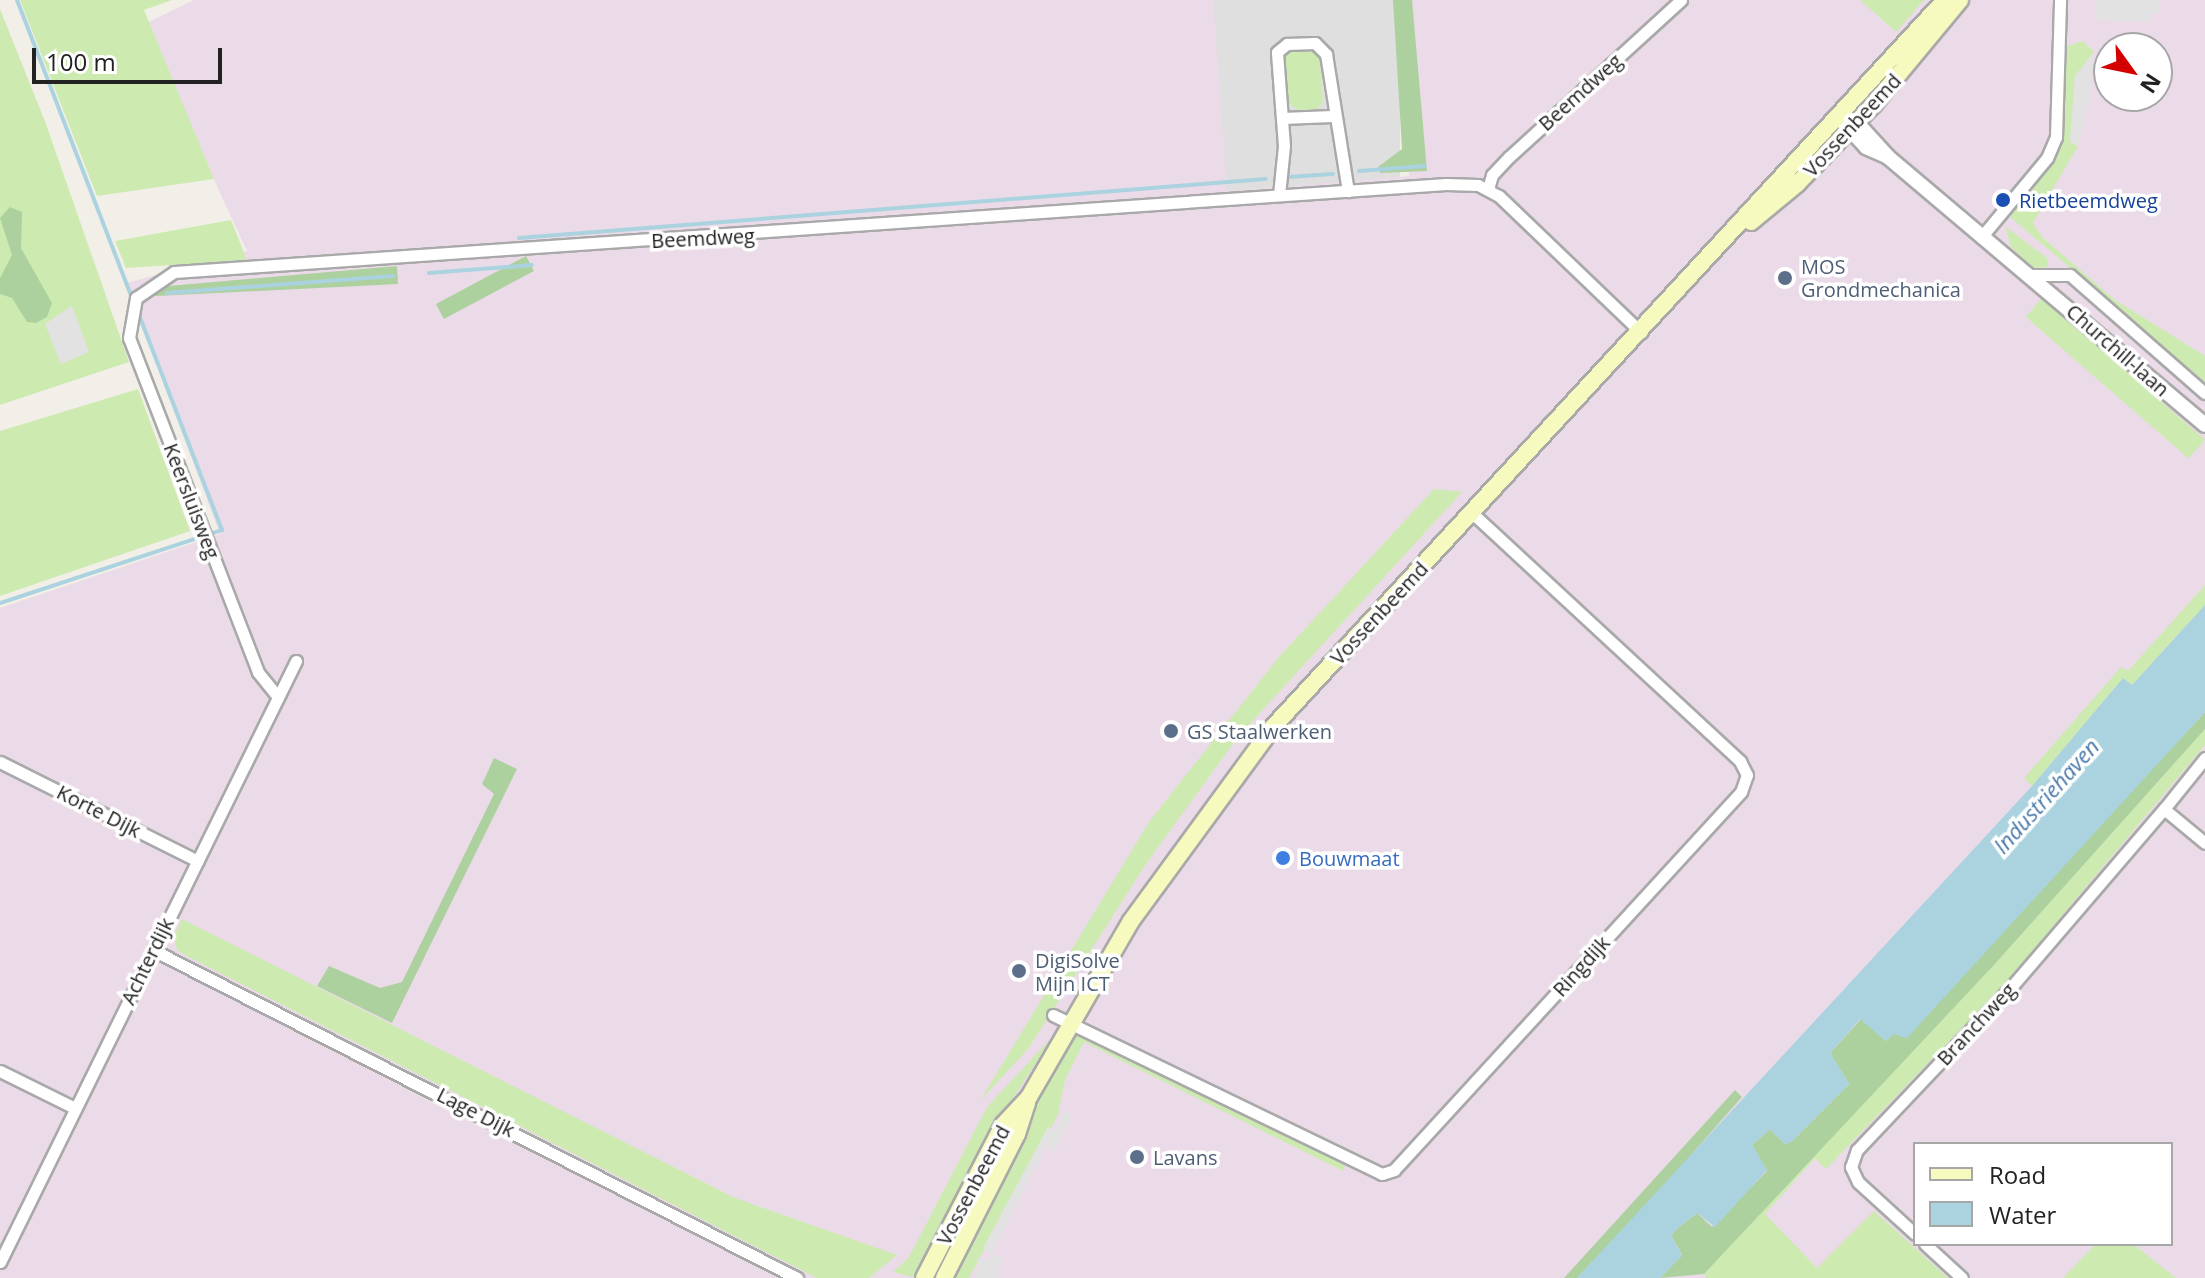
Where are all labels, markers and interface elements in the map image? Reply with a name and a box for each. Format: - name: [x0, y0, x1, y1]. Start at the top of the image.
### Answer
- scale bar: [36, 32, 226, 82]
- north arrow: [2093, 32, 2173, 112]
- text: 100 m: [46, 45, 116, 78]
- street label: Beemdweg: [1533, 48, 1627, 136]
- text: N: [2134, 68, 2169, 100]
- street label: Vossenbeemd: [1798, 69, 1906, 181]
- place label: Rietbeemdweg: [2019, 188, 2158, 212]
- marker: Rietbeemdweg: [1994, 191, 2012, 209]
- street label: Beemdweg: [651, 223, 755, 253]
- place label: MOS Grondmechanica: [1801, 254, 1961, 301]
- marker: MOS Grondmechanica: [1776, 269, 1794, 287]
- street label: Churchill-laan: [2062, 299, 2174, 401]
- street label: Keersluisweg: [159, 440, 225, 562]
- street label: Vossenbeemd: [1325, 557, 1433, 669]
- place label: GS Staalwerken: [1187, 719, 1332, 743]
- marker: GS Staalwerken: [1162, 722, 1180, 740]
- water label: Industriehaven: [1988, 733, 2104, 859]
- street label: Korte Dijk: [53, 780, 145, 842]
- place label: Bouwmaat: [1299, 846, 1400, 870]
- marker: Bouwmaat: [1274, 849, 1292, 867]
- street label: Achterdijk: [116, 914, 178, 1008]
- street label: Ringdijk: [1548, 931, 1614, 1001]
- place label: DigiSolve Mijn ICT: [1035, 948, 1120, 995]
- marker: DigiSolve Mijn ICT: [1010, 962, 1028, 980]
- street label: Branchweg: [1932, 978, 2020, 1070]
- street label: Lage Dijk: [433, 1082, 519, 1142]
- street label: Vossenbeemd: [931, 1121, 1015, 1249]
- legend: [1913, 1142, 2173, 1246]
- place label: Lavans: [1153, 1145, 1217, 1169]
- marker: Lavans: [1128, 1148, 1146, 1166]
- text: Road: [1989, 1158, 2046, 1191]
- text: Water: [1989, 1198, 2056, 1231]

